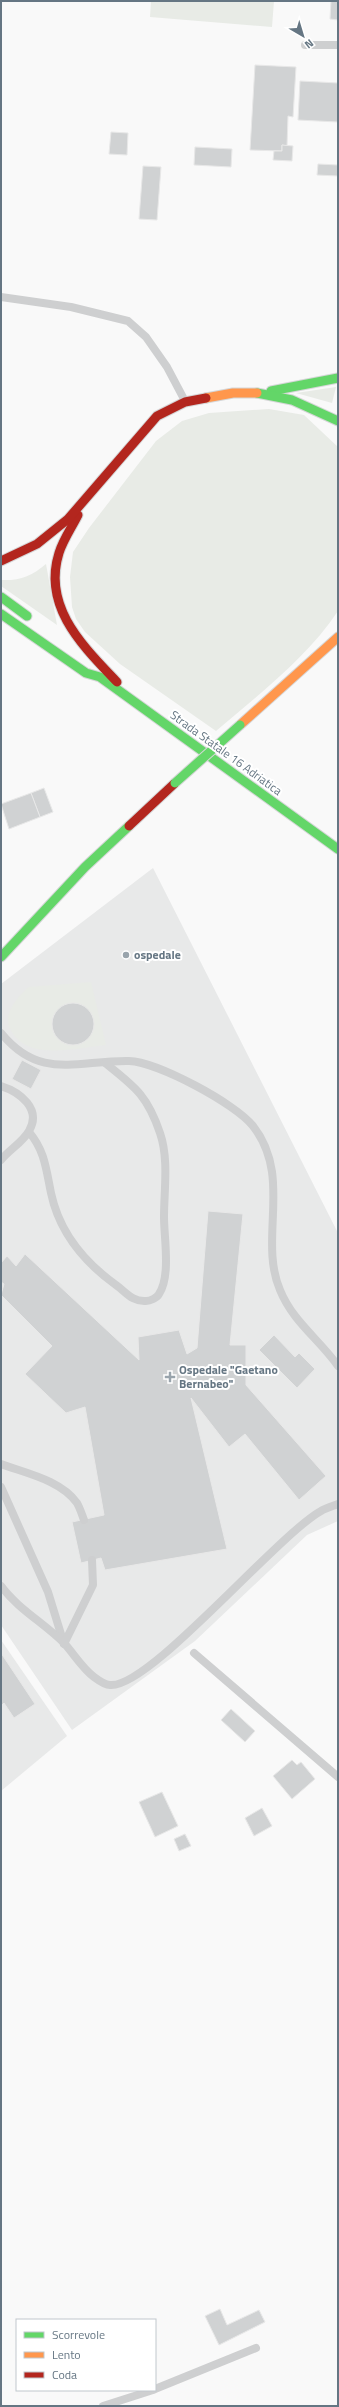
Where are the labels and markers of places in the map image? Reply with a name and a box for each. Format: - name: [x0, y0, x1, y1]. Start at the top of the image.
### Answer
- place label: ospedale: [134, 945, 181, 964]
- marker: ospedale: [121, 950, 131, 960]
- place label: Ospedale "Gaetano Bernabeo": [179, 1360, 278, 1393]
- marker: Ospedale "Gaetano Bernabeo": [164, 1371, 176, 1383]

